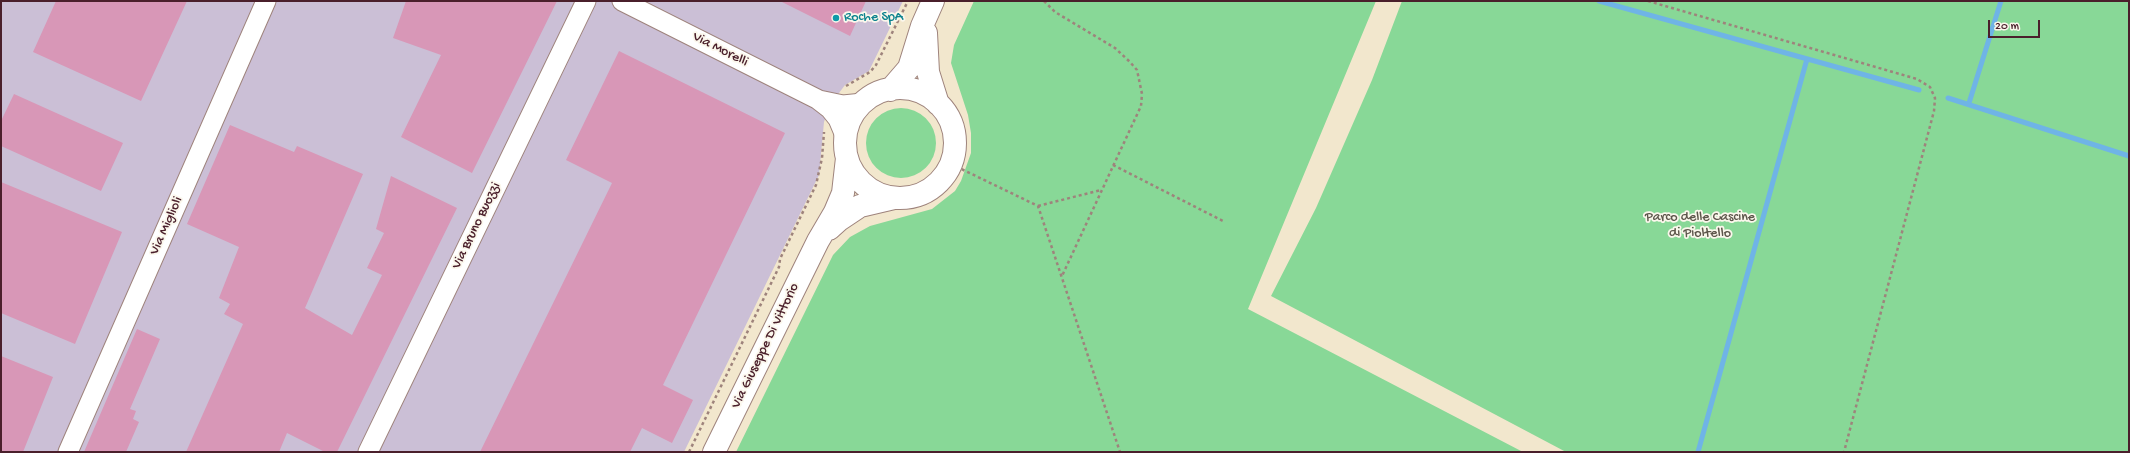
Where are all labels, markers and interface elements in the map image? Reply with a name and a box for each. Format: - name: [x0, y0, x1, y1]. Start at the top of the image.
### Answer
- place label: Roche SpA: [844, 10, 903, 26]
- scale bar: [1990, 12, 2042, 38]
- marker: Roche SpA: [831, 13, 841, 23]
- text: 20 m: [1995, 20, 2019, 34]
- street label: Via Morelli: [689, 29, 751, 71]
- street label: Via Bruno Buozzi: [449, 180, 505, 272]
- street label: Via Miglioli: [147, 194, 187, 258]
- park label: Parco delle Cascine di Pioltello: [1645, 210, 1755, 242]
- street label: Via Giuseppe Di Vittorio: [728, 281, 804, 411]

